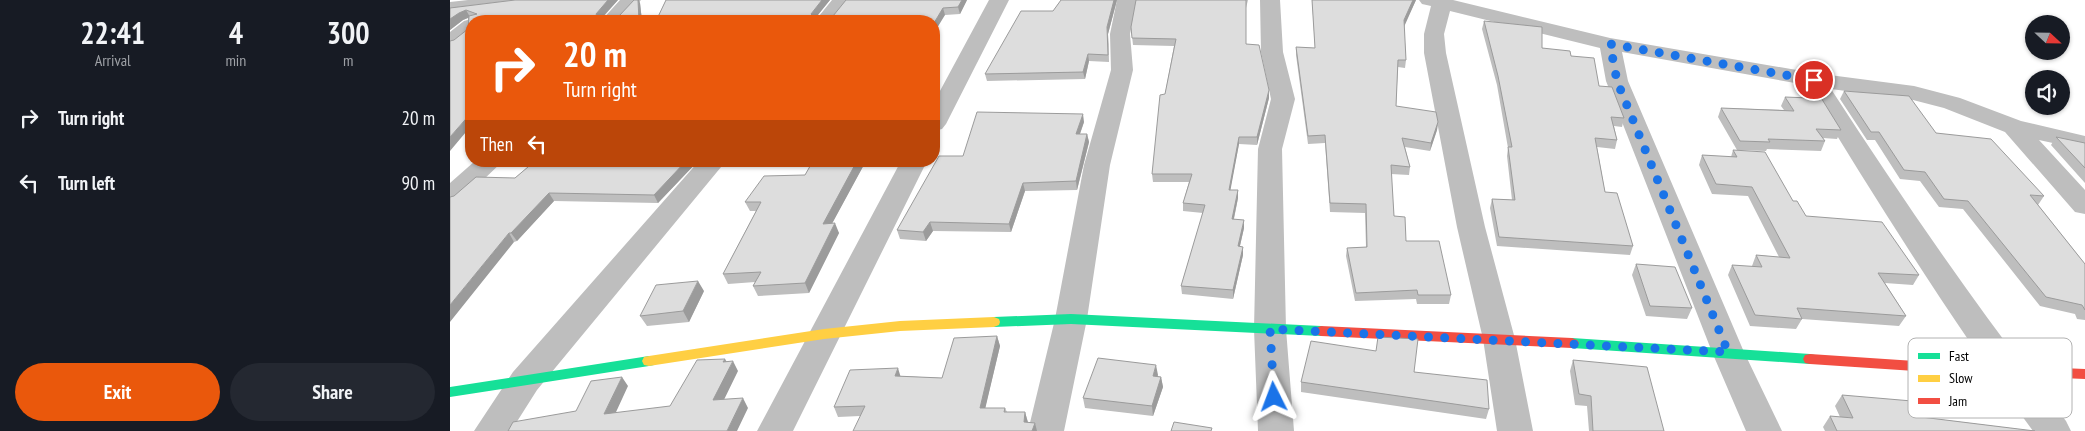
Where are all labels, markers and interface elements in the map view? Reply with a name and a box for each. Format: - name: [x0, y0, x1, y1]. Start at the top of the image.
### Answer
- text: 22:41: [80, 13, 145, 52]
- text: 4: [229, 13, 243, 52]
- text: 300: [327, 13, 370, 52]
- north arrow: [2025, 15, 2070, 60]
- map controls: [2025, 15, 2070, 115]
- text: 20 m: [563, 31, 627, 77]
- icon: right: [480, 35, 545, 100]
- text: Arrival: [95, 50, 131, 70]
- text: min: [225, 50, 246, 70]
- text: m: [343, 50, 353, 70]
- pin: [1793, 59, 1835, 101]
- icon: arrive: [1800, 66, 1828, 94]
- button: sound: [2025, 70, 2070, 115]
- text: Turn right: [563, 75, 637, 103]
- icon: right: [15, 104, 43, 132]
- text: Turn right: [58, 106, 124, 130]
- text: 20 m: [402, 106, 435, 130]
- icon: left: [523, 130, 551, 158]
- text: Then: [480, 132, 513, 156]
- icon: left: [15, 169, 43, 197]
- text: Turn left: [58, 171, 115, 195]
- text: 90 m: [402, 171, 435, 195]
- legend: [1908, 338, 2072, 418]
- text: Fast: [1949, 347, 1969, 365]
- button: Exit: [15, 363, 220, 421]
- button: Share: [230, 363, 435, 421]
- text: Slow: [1949, 369, 1973, 387]
- position arrow: [1247, 370, 1299, 422]
- text: Jam: [1948, 392, 1967, 410]

